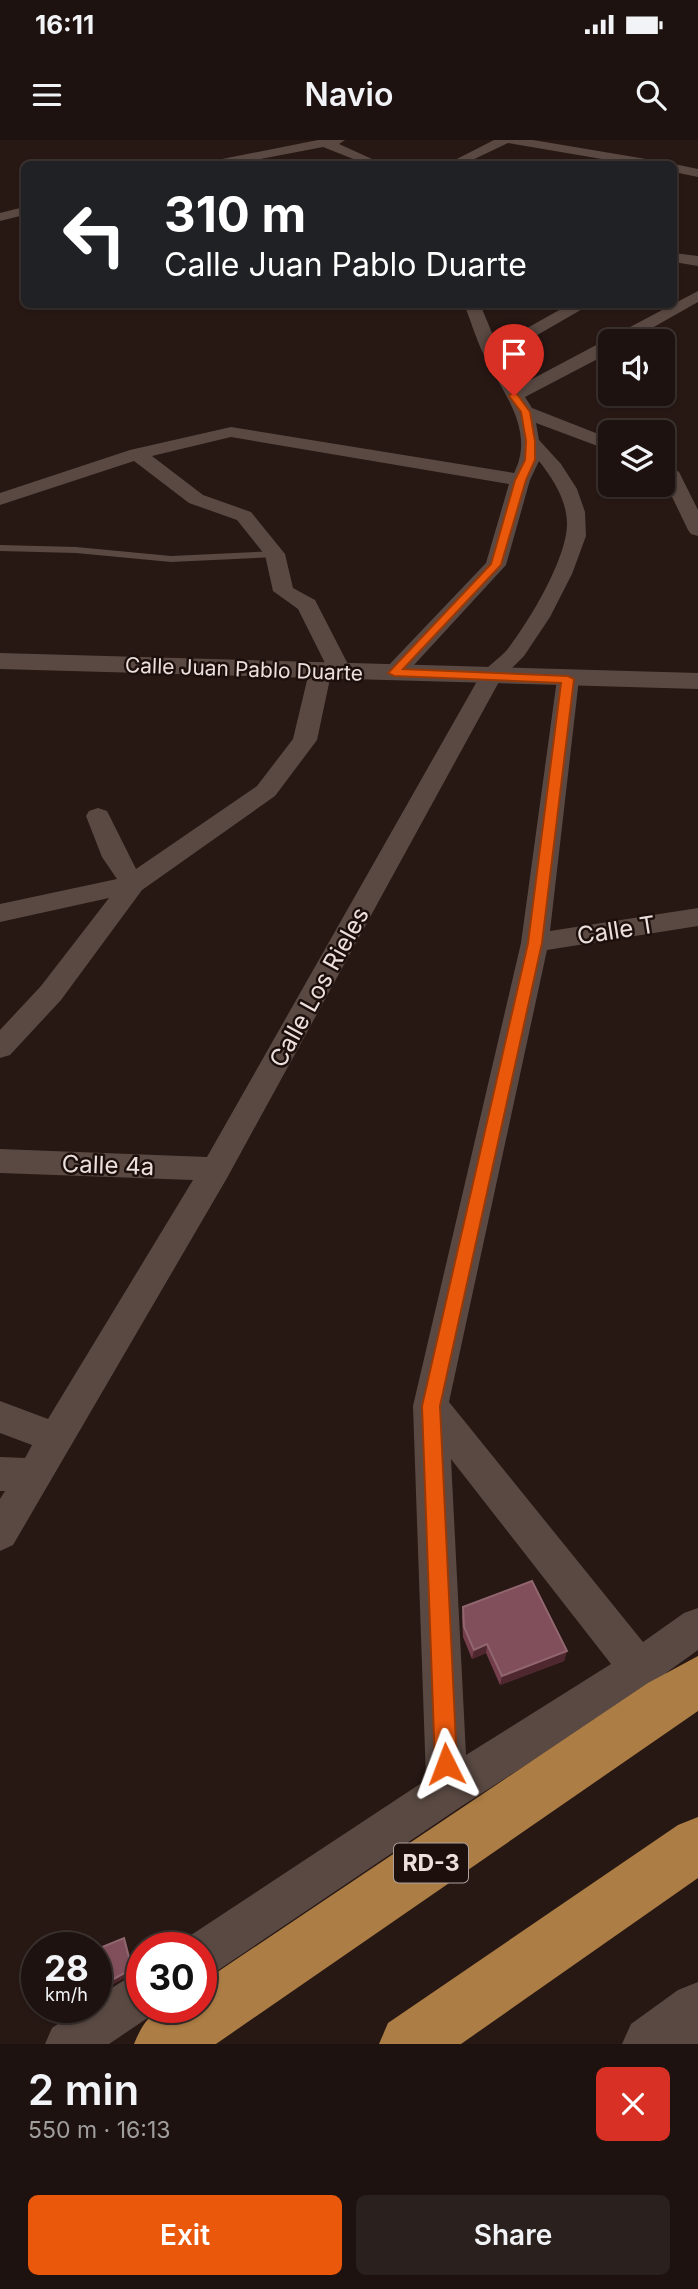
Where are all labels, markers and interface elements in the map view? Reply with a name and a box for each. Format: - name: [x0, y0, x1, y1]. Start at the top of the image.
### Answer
- text: 16:11: [35, 9, 94, 40]
- text: Navio: [305, 75, 393, 114]
- icon: menu: [28, 76, 66, 114]
- icon: search: [632, 76, 670, 114]
- text: 310 m: [164, 185, 306, 244]
- icon: left: [49, 189, 140, 280]
- text: Calle Juan Pablo Duarte: [164, 245, 527, 284]
- pin: [484, 324, 544, 396]
- map controls: [598, 329, 675, 497]
- button: sound: [598, 329, 675, 406]
- icon: arrive: [495, 335, 533, 373]
- button: layers: [598, 420, 675, 497]
- street label: Calle Juan Pablo Duarte: [125, 652, 363, 686]
- street label: Calle Los Rieles: [263, 902, 375, 1072]
- street label: Calle T: [575, 910, 657, 950]
- street label: Calle 4a: [61, 1149, 155, 1181]
- position arrow: [409, 1727, 483, 1801]
- road number: RD-3: [394, 1844, 468, 1882]
- speed limit sign: 30: [126, 1932, 217, 2023]
- text: 28: [44, 1947, 89, 1989]
- text: km/h: [45, 1984, 88, 2005]
- text: 2 min: [28, 2064, 139, 2115]
- button: close: [596, 2067, 670, 2141]
- text: 550 m · 16:13: [28, 2116, 170, 2144]
- button: Exit: [28, 2195, 342, 2275]
- button: Share: [356, 2195, 670, 2275]

